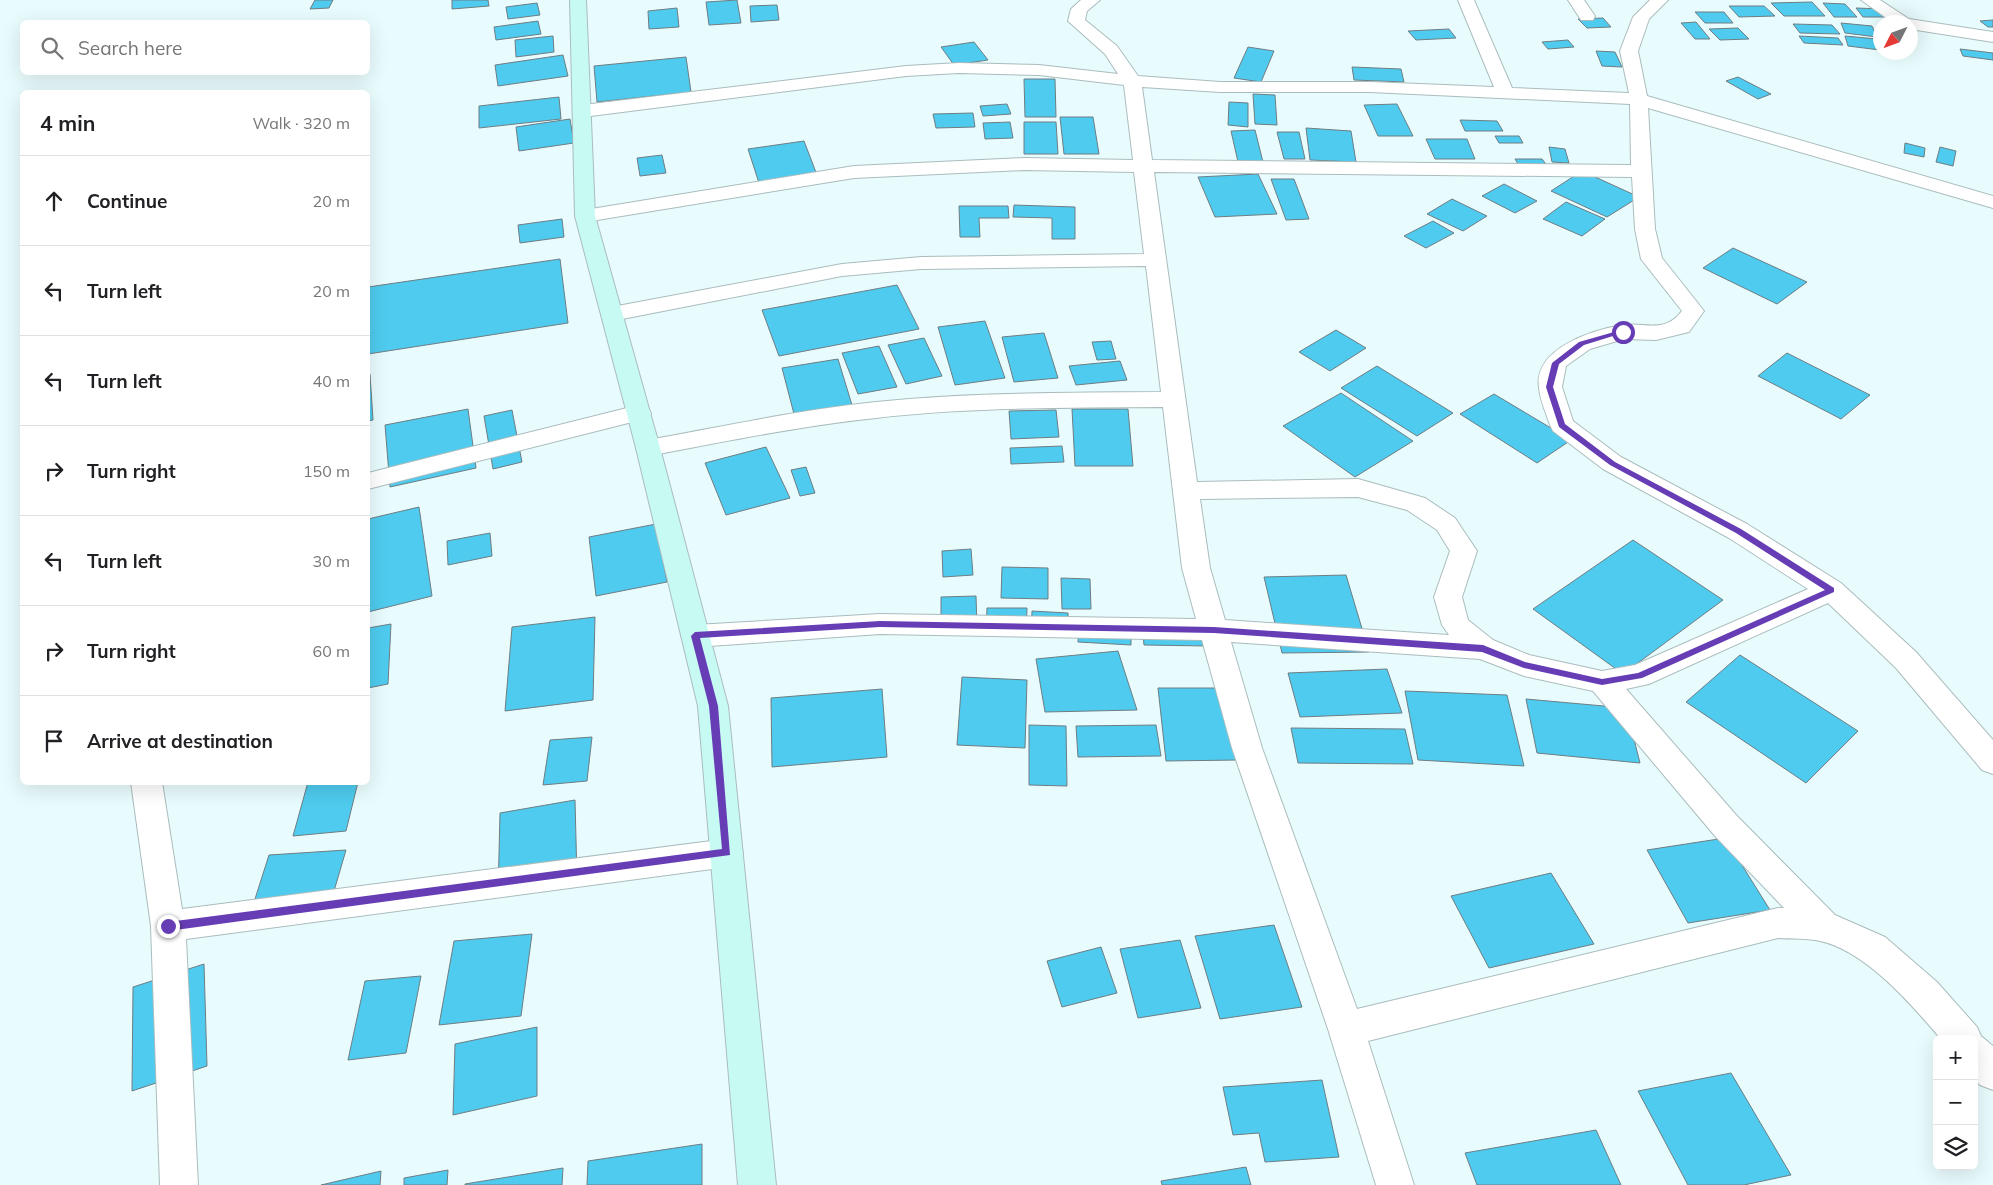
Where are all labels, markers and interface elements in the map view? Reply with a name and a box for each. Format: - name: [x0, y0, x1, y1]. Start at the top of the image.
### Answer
- north arrow: [1873, 15, 1918, 60]
- search box: [20, 20, 370, 75]
- icon: search: [38, 34, 66, 62]
- text: Search here: [78, 36, 182, 60]
- text: 4 min: [40, 110, 95, 136]
- text: Walk · 320 m: [252, 113, 350, 133]
- icon: ahead: [40, 187, 68, 215]
- text: Continue: [87, 189, 167, 213]
- text: 20 m: [313, 191, 350, 211]
- icon: left: [40, 277, 68, 305]
- text: Turn left: [87, 279, 162, 303]
- text: 20 m: [313, 281, 350, 301]
- route start: [1612, 321, 1635, 344]
- icon: left: [40, 367, 68, 395]
- text: Turn left: [87, 369, 162, 393]
- text: 40 m: [313, 371, 350, 391]
- icon: right: [40, 457, 68, 485]
- text: Turn right: [87, 459, 176, 483]
- text: 150 m: [303, 461, 350, 481]
- icon: left: [40, 547, 68, 575]
- text: Turn left: [87, 549, 162, 573]
- text: 30 m: [313, 551, 350, 571]
- icon: right: [40, 637, 68, 665]
- text: Turn right: [87, 639, 176, 663]
- text: 60 m: [313, 641, 350, 661]
- icon: arrive: [40, 727, 68, 755]
- text: Arrive at destination: [87, 729, 273, 753]
- route end: [157, 915, 180, 938]
- map controls: [1933, 1035, 1978, 1170]
- button: +: [1933, 1035, 1978, 1080]
- button: −: [1933, 1080, 1978, 1125]
- button: layers: [1933, 1125, 1978, 1170]

